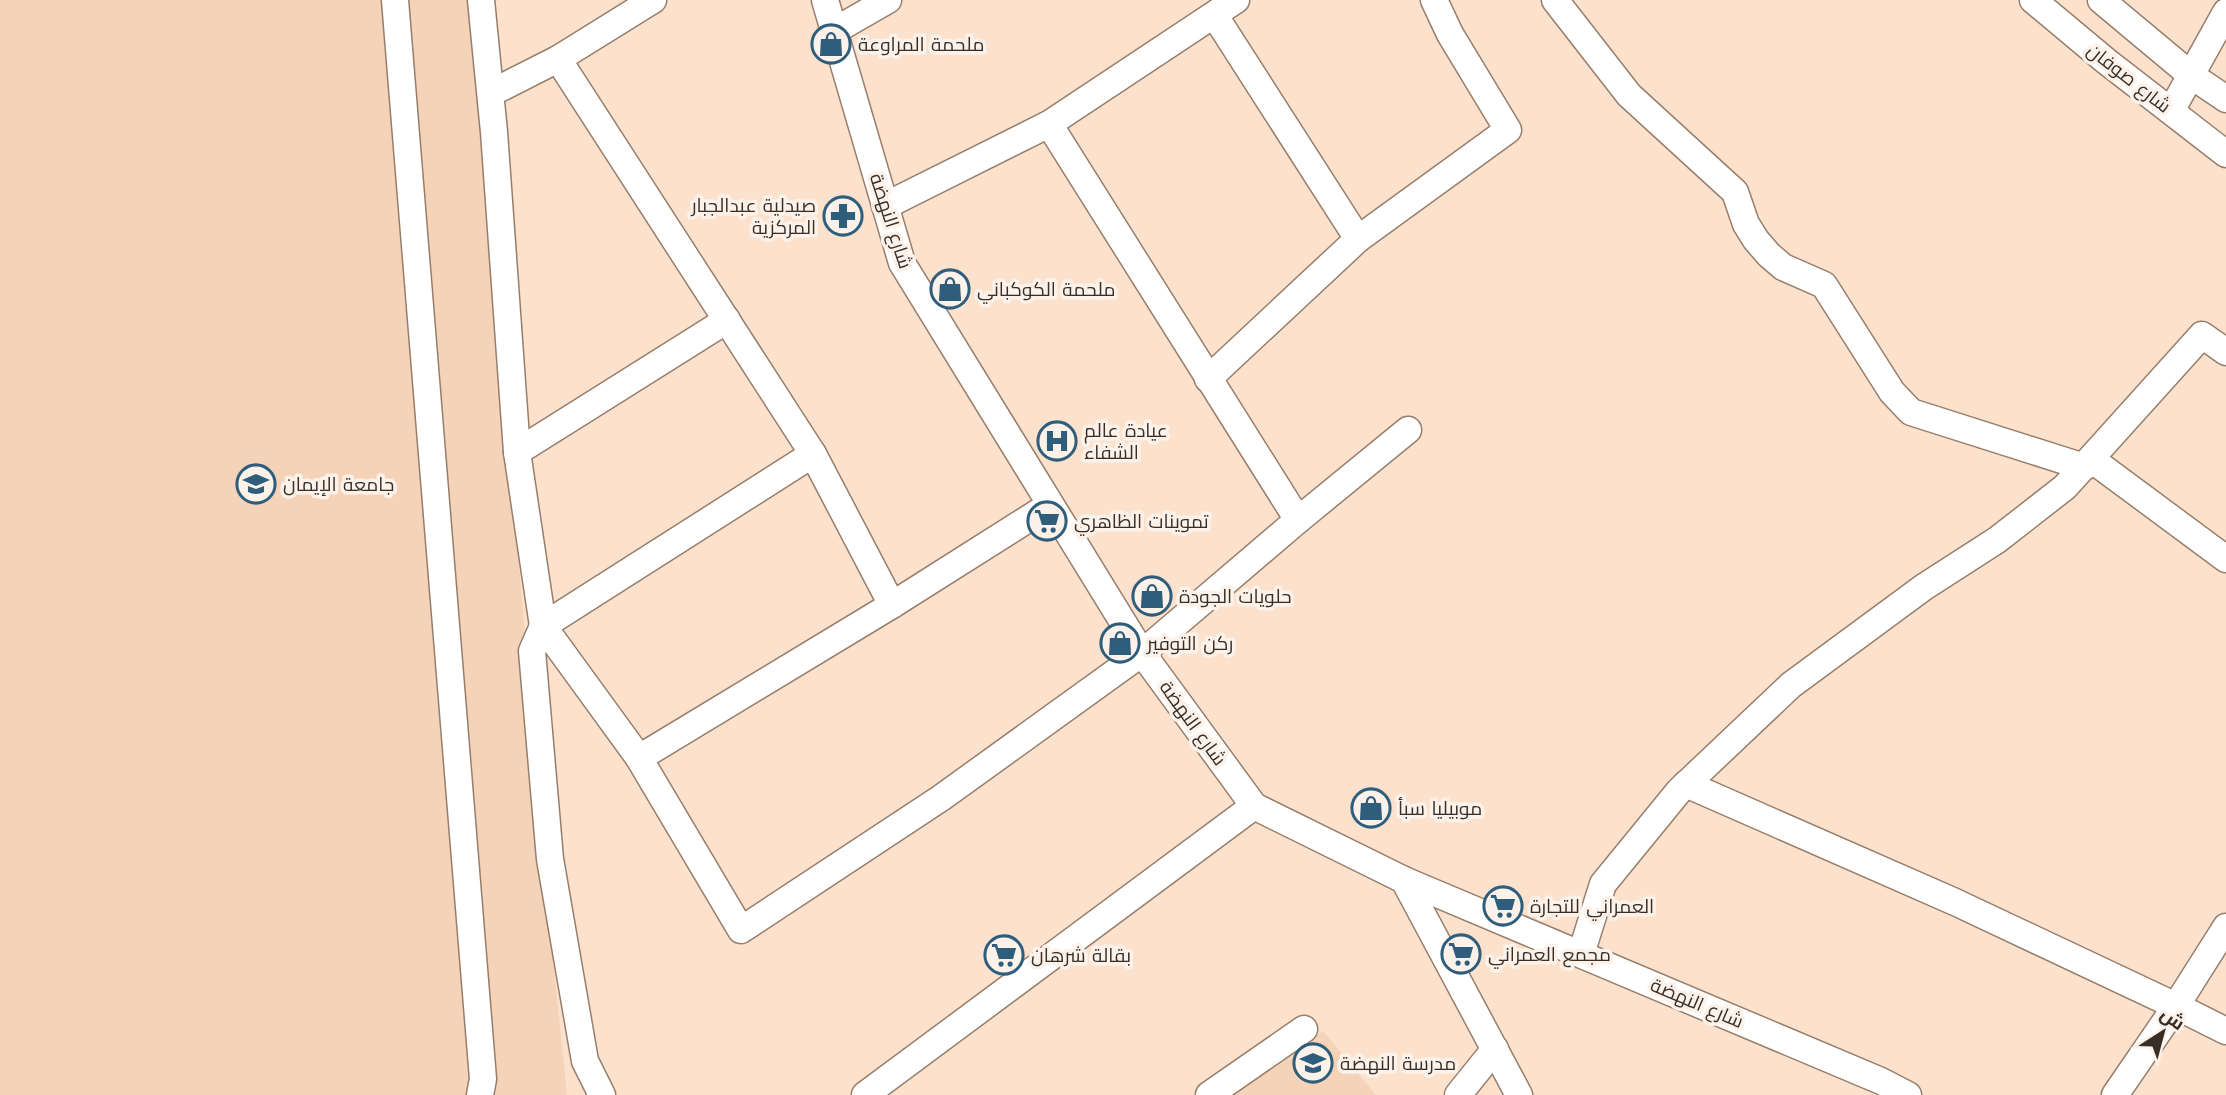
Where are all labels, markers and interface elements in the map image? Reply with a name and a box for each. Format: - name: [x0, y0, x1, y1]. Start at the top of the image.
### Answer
- shop icon: ملحمة المراوعة: [810, 23, 852, 65]
- place label: ملحمة المراوعة: [858, 33, 984, 56]
- street label: شارع صوفان: [2081, 38, 2175, 119]
- street label: شارع النهضة: [863, 170, 917, 272]
- place label: صيدلية عبدالجبار المركزية: [690, 194, 816, 239]
- pharmacy icon: صيدلية عبدالجبار المركزية: [822, 195, 864, 237]
- shop icon: ملحمة الكوكباني: [929, 268, 971, 310]
- place label: ملحمة الكوكباني: [977, 278, 1116, 304]
- place label: عيادة عالم الشفاء: [1084, 419, 1168, 464]
- hospital icon: عيادة عالم الشفاء: [1036, 420, 1078, 462]
- school or university icon: جامعة الإيمان: [235, 463, 277, 505]
- place label: جامعة الإيمان: [283, 473, 394, 496]
- supermarket icon: تموينات الظاهري: [1026, 500, 1068, 542]
- place label: تموينات الظاهري: [1074, 510, 1209, 536]
- shop icon: حلويات الجودة: [1131, 575, 1173, 617]
- place label: حلويات الجودة: [1179, 585, 1292, 608]
- shop icon: ركن التوفير: [1099, 622, 1141, 664]
- place label: ركن التوفير: [1146, 632, 1233, 655]
- street label: شارع النهضة: [1153, 676, 1231, 771]
- shop icon: موبيليا سبأ: [1350, 787, 1392, 829]
- place label: موبيليا سبأ: [1398, 797, 1482, 820]
- supermarket icon: العمراني للتجارة: [1482, 885, 1524, 927]
- place label: العمراني للتجارة: [1530, 895, 1654, 921]
- supermarket icon: مجمع العمراني: [1440, 933, 1482, 975]
- supermarket icon: بقالة شرهان: [983, 934, 1025, 976]
- place label: مجمع العمراني: [1488, 943, 1611, 969]
- place label: بقالة شرهان: [1031, 944, 1131, 967]
- street label: شارع النهضة: [1646, 973, 1747, 1035]
- north arrow: [2128, 997, 2198, 1067]
- text: ش: [2156, 1002, 2189, 1035]
- school or university icon: مدرسة النهضة: [1292, 1042, 1334, 1084]
- place label: مدرسة النهضة: [1340, 1052, 1456, 1075]

